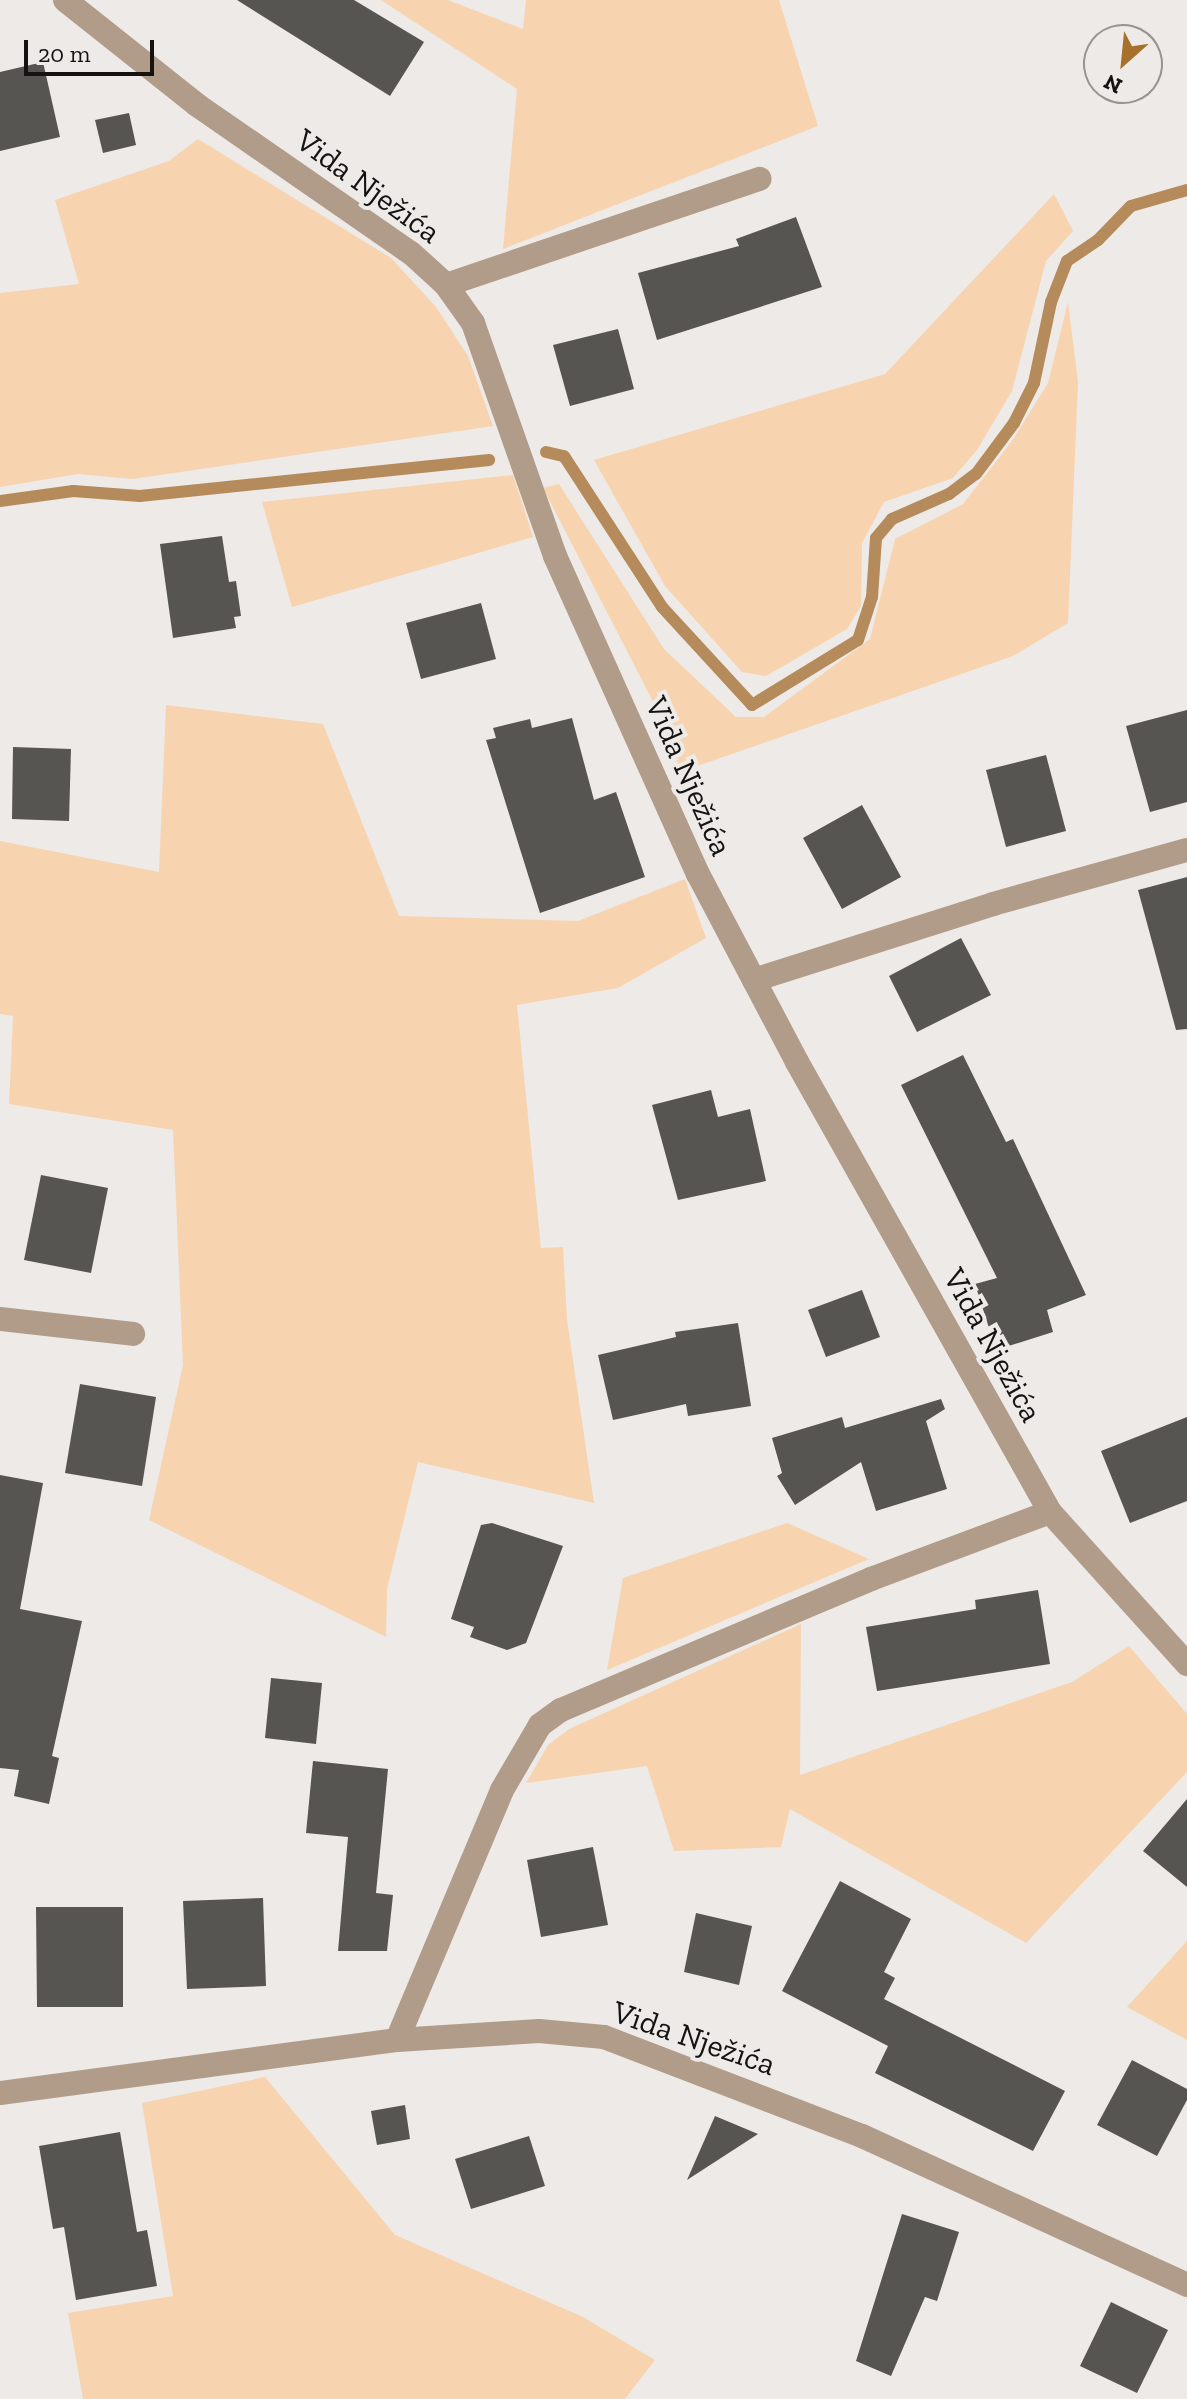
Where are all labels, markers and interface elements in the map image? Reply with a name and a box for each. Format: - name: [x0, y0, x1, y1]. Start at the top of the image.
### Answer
- scale bar: [28, 24, 158, 74]
- north arrow: [1083, 24, 1163, 104]
- text: 20 m: [38, 39, 90, 68]
- text: N: [1099, 68, 1126, 100]
- street label: Vida Nježića: [288, 121, 448, 251]
- street label: Vida Nježića: [637, 691, 741, 861]
- street label: Vida Nježića: [935, 1262, 1051, 1428]
- street label: Vida Nježića: [608, 1992, 780, 2084]

